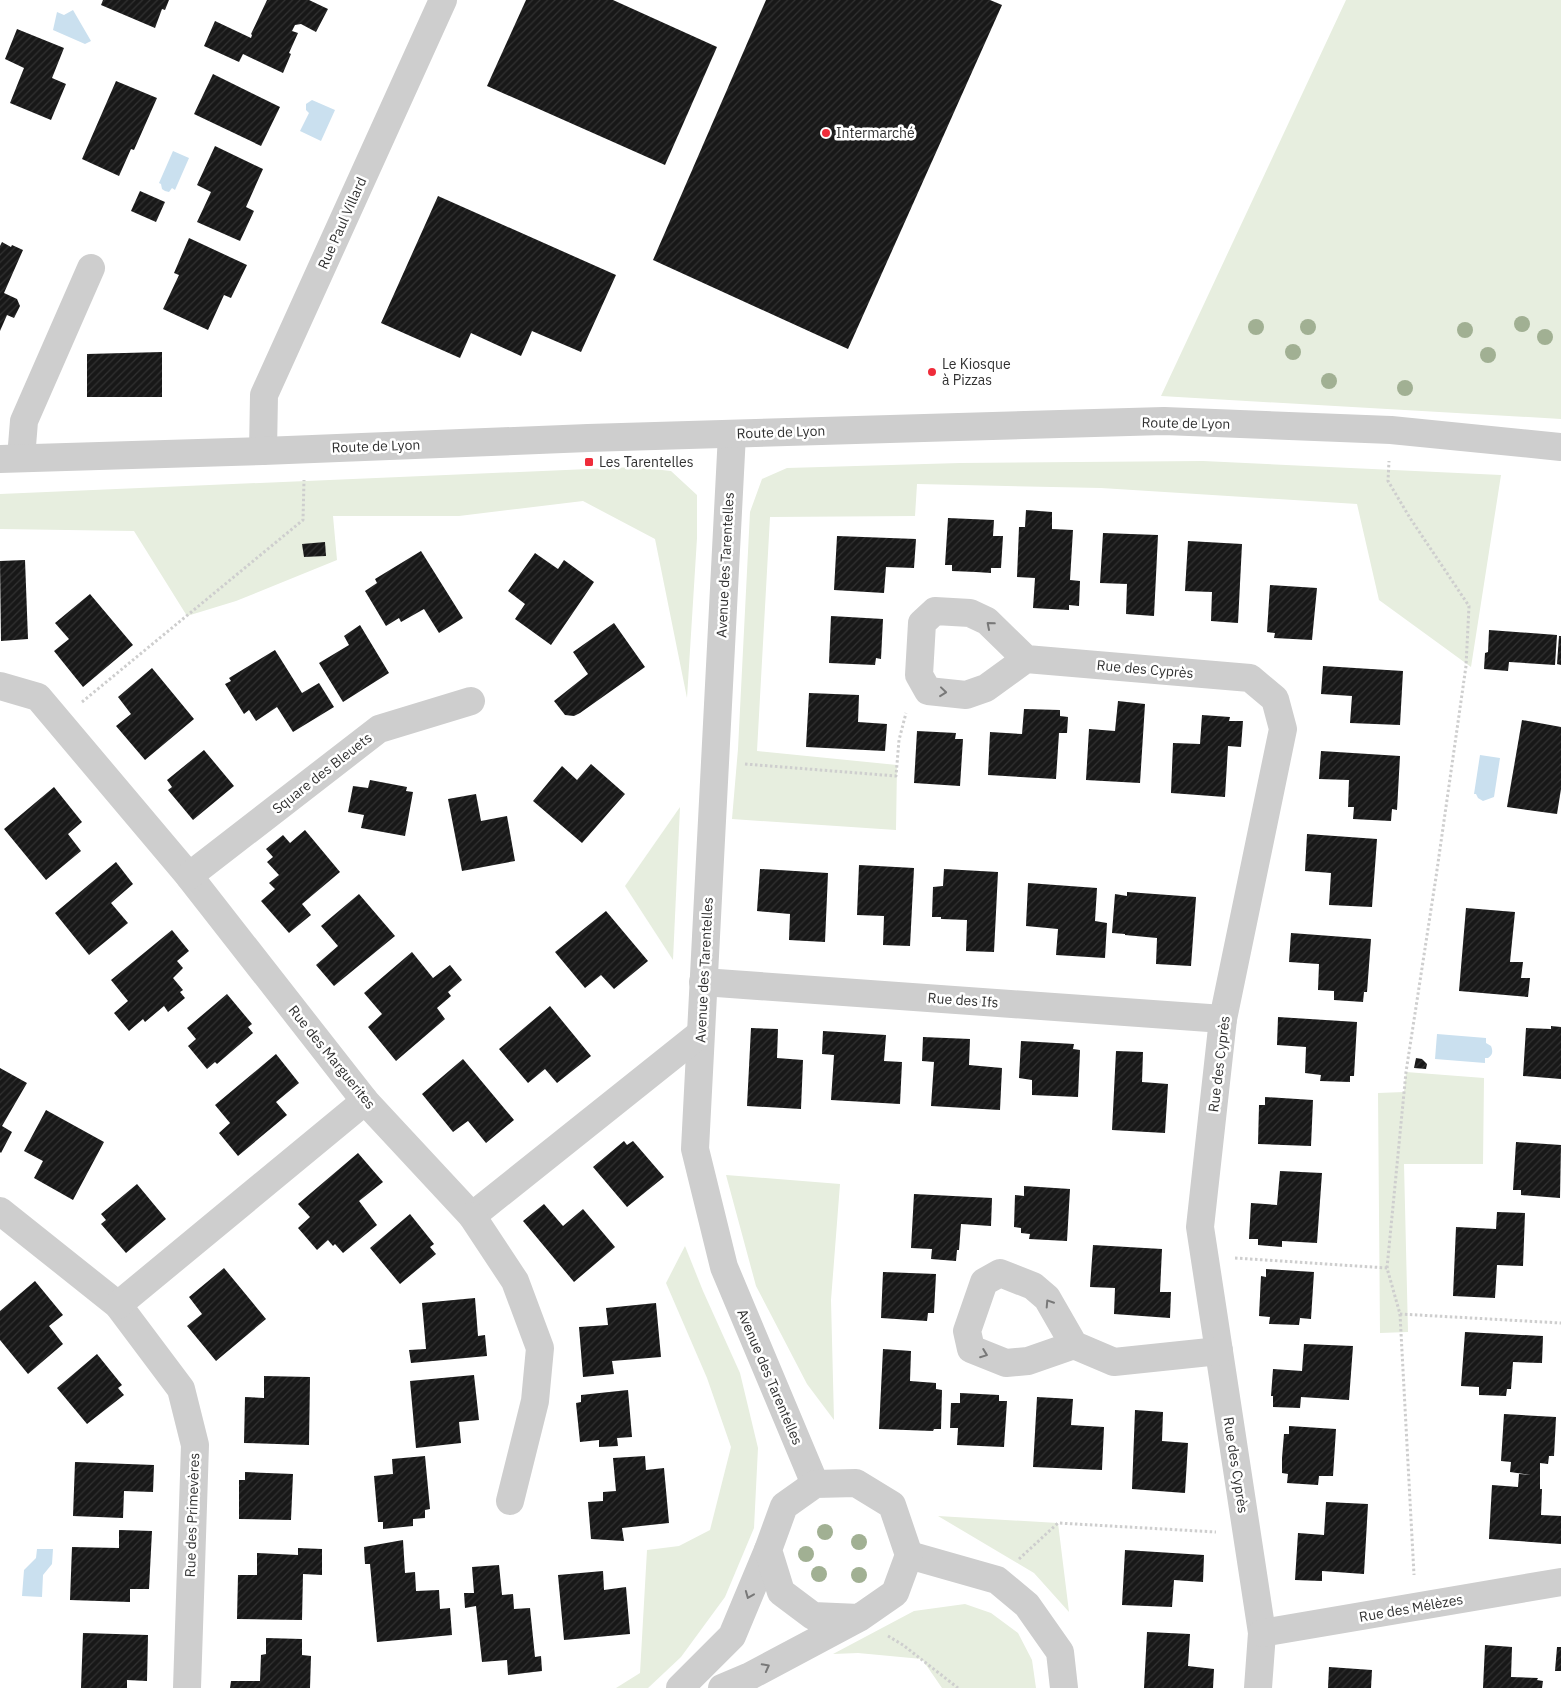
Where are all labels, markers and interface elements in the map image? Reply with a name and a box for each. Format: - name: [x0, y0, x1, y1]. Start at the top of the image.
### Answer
- place label: Intermarché: [836, 124, 915, 142]
- marker: Intermarché: [820, 127, 832, 139]
- street label: Rue Paul Villard: [314, 174, 370, 272]
- place label: Le Kiosque à Pizzas: [942, 355, 1011, 389]
- marker: Le Kiosque à Pizzas: [926, 366, 938, 378]
- street label: Route de Lyon: [1142, 413, 1230, 433]
- street label: Route de Lyon: [736, 421, 826, 443]
- street label: Route de Lyon: [331, 435, 421, 457]
- place label: Les Tarentelles: [599, 453, 694, 471]
- marker: Les Tarentelles: [583, 456, 595, 468]
- street label: Avenue des Tarentelles: [712, 492, 738, 638]
- one-way arrow: [987, 622, 996, 631]
- street label: Rue des Cyprès: [1096, 656, 1194, 682]
- one-way arrow: [939, 686, 947, 697]
- street label: Square des Bleuets: [269, 728, 376, 818]
- street label: Avenue des Tarentelles: [691, 897, 717, 1043]
- street label: Rue des Ifs: [927, 989, 999, 1011]
- street label: Rue des Marguerites: [285, 1001, 380, 1113]
- street label: Rue des Cyprès: [1204, 1014, 1234, 1113]
- one-way arrow: [1046, 1299, 1056, 1308]
- street label: Avenue des Tarentelles: [733, 1306, 807, 1448]
- one-way arrow: [980, 1348, 988, 1358]
- street label: Rue des Cyprès: [1220, 1416, 1253, 1515]
- street label: Rue des Primevères: [181, 1452, 203, 1578]
- one-way arrow: [745, 1590, 756, 1599]
- street label: Rue des Mélèzes: [1358, 1590, 1465, 1626]
- one-way arrow: [761, 1663, 770, 1673]

